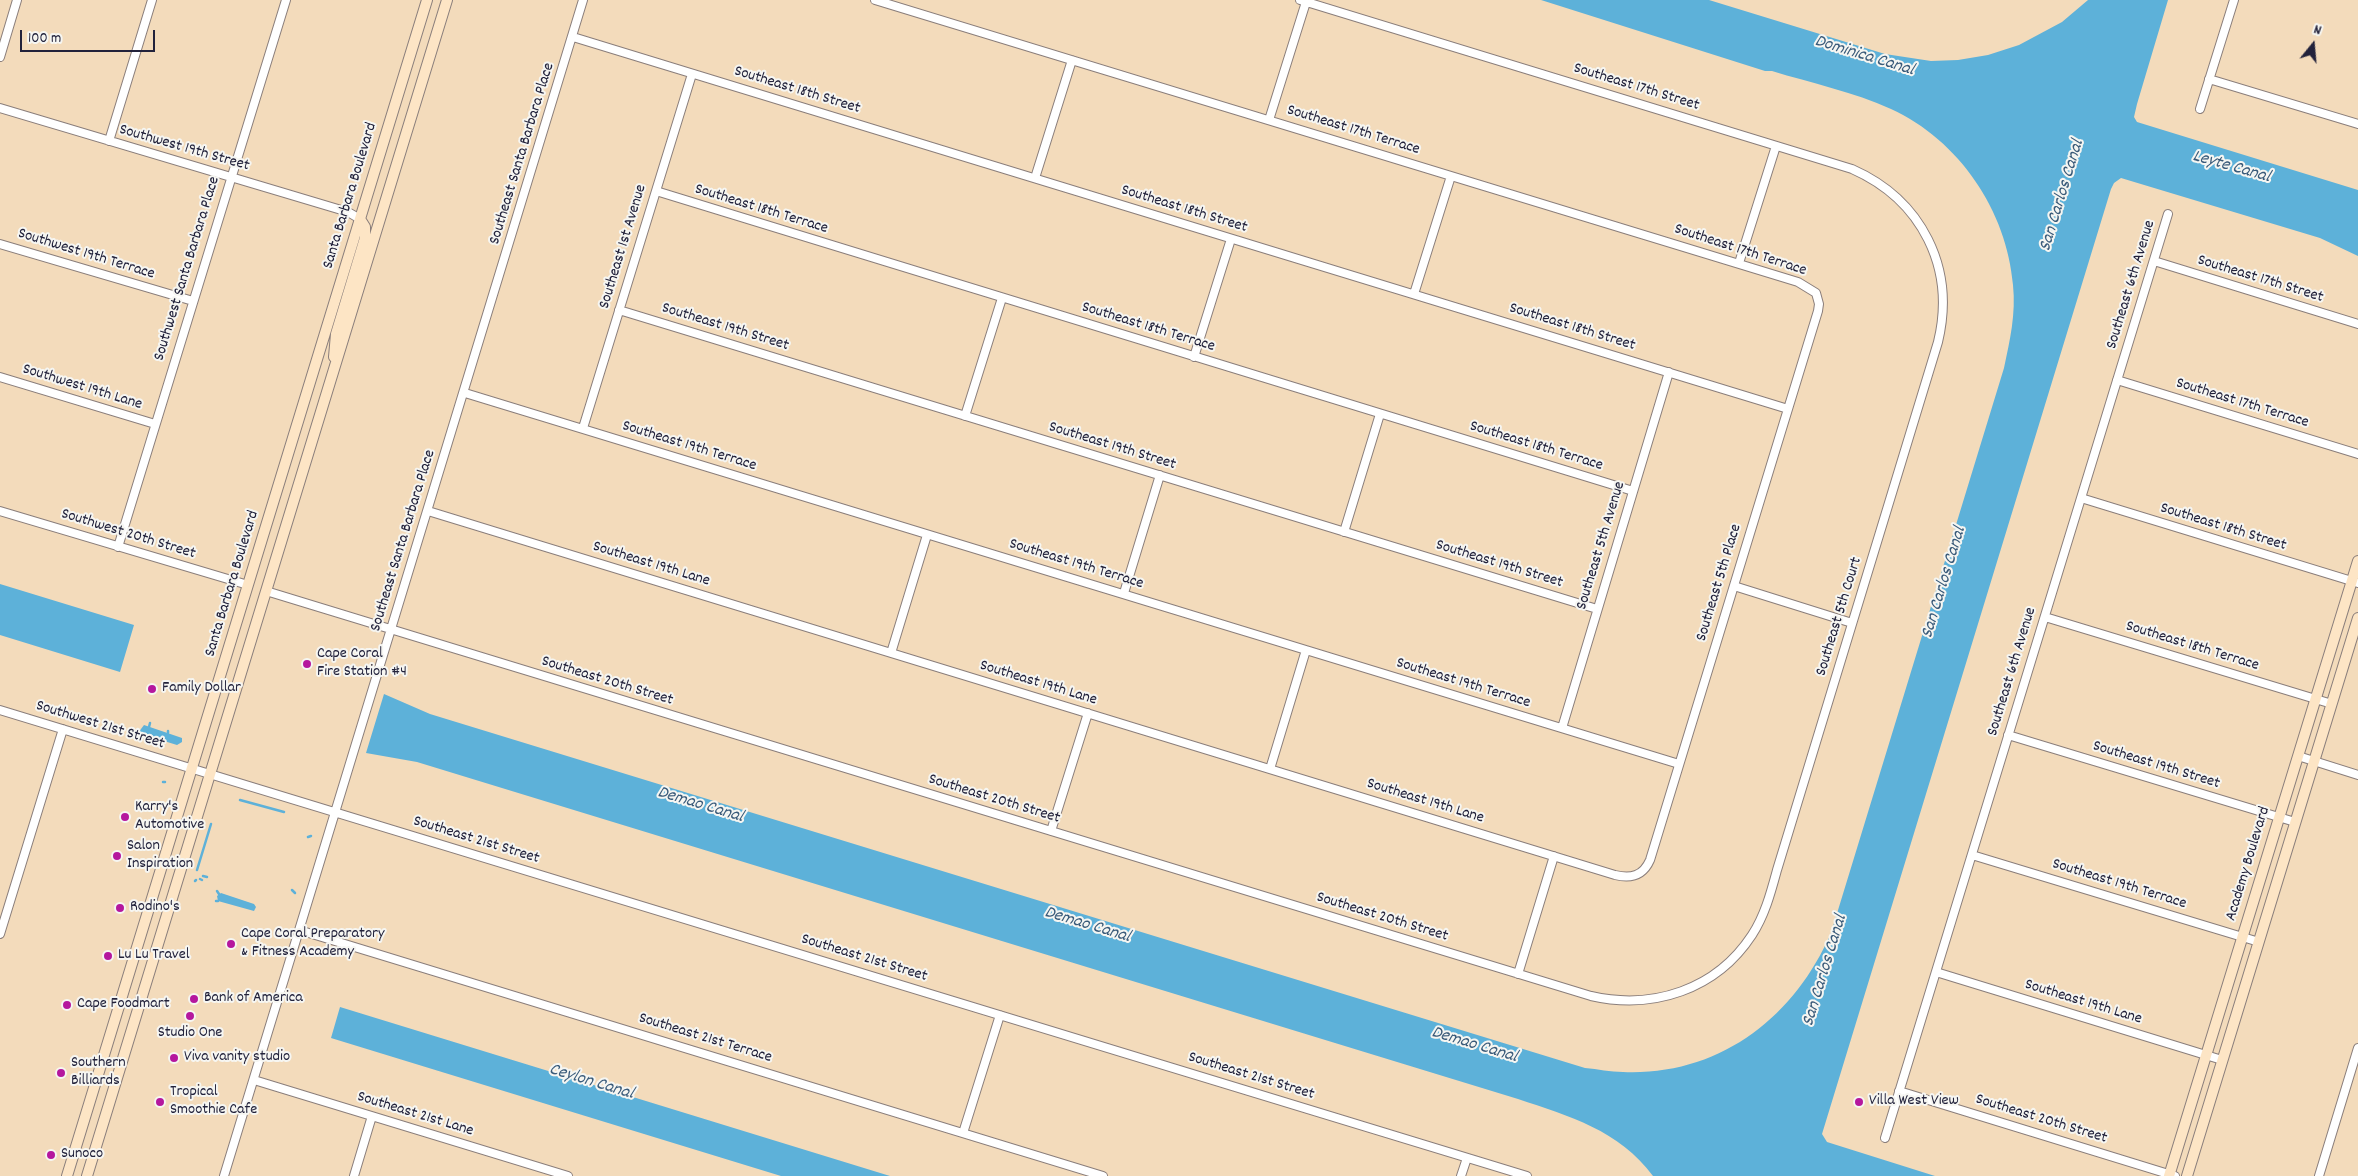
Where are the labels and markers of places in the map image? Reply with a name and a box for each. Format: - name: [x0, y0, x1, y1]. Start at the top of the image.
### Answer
- place label: Cape Coral Fire Station #4: [317, 645, 407, 683]
- marker: Cape Coral Fire Station #4: [301, 658, 313, 670]
- place label: Family Dollar: [162, 679, 241, 699]
- marker: Family Dollar: [146, 683, 158, 695]
- place label: Karry's Automotive: [135, 798, 204, 836]
- marker: Karry's Automotive: [119, 811, 131, 823]
- place label: Salon Inspiration: [127, 837, 193, 875]
- marker: Salon Inspiration: [111, 850, 123, 862]
- place label: Rodino's: [130, 898, 180, 918]
- marker: Rodino's: [114, 902, 126, 914]
- place label: Cape Coral Preparatory & Fitness Academy: [241, 925, 384, 963]
- marker: Cape Coral Preparatory & Fitness Academy: [225, 938, 237, 950]
- place label: Lu Lu Travel: [118, 946, 190, 966]
- marker: Lu Lu Travel: [102, 950, 114, 962]
- place label: Bank of America: [204, 989, 303, 1009]
- marker: Bank of America: [188, 993, 200, 1005]
- place label: Cape Foodmart: [77, 995, 170, 1015]
- marker: Cape Foodmart: [61, 999, 73, 1011]
- marker: Studio One: [184, 1010, 196, 1022]
- place label: Studio One: [158, 1024, 222, 1044]
- place label: Viva vanity studio: [184, 1048, 290, 1068]
- marker: Viva vanity studio: [168, 1052, 180, 1064]
- place label: Southern Billiards: [71, 1054, 126, 1092]
- marker: Southern Billiards: [55, 1067, 67, 1079]
- place label: Tropical Smoothie Cafe: [170, 1083, 257, 1121]
- place label: Villa West View: [1869, 1092, 1959, 1112]
- marker: Tropical Smoothie Cafe: [154, 1096, 166, 1108]
- marker: Villa West View: [1853, 1096, 1865, 1108]
- place label: Sunoco: [61, 1145, 103, 1165]
- marker: Sunoco: [45, 1149, 57, 1161]

